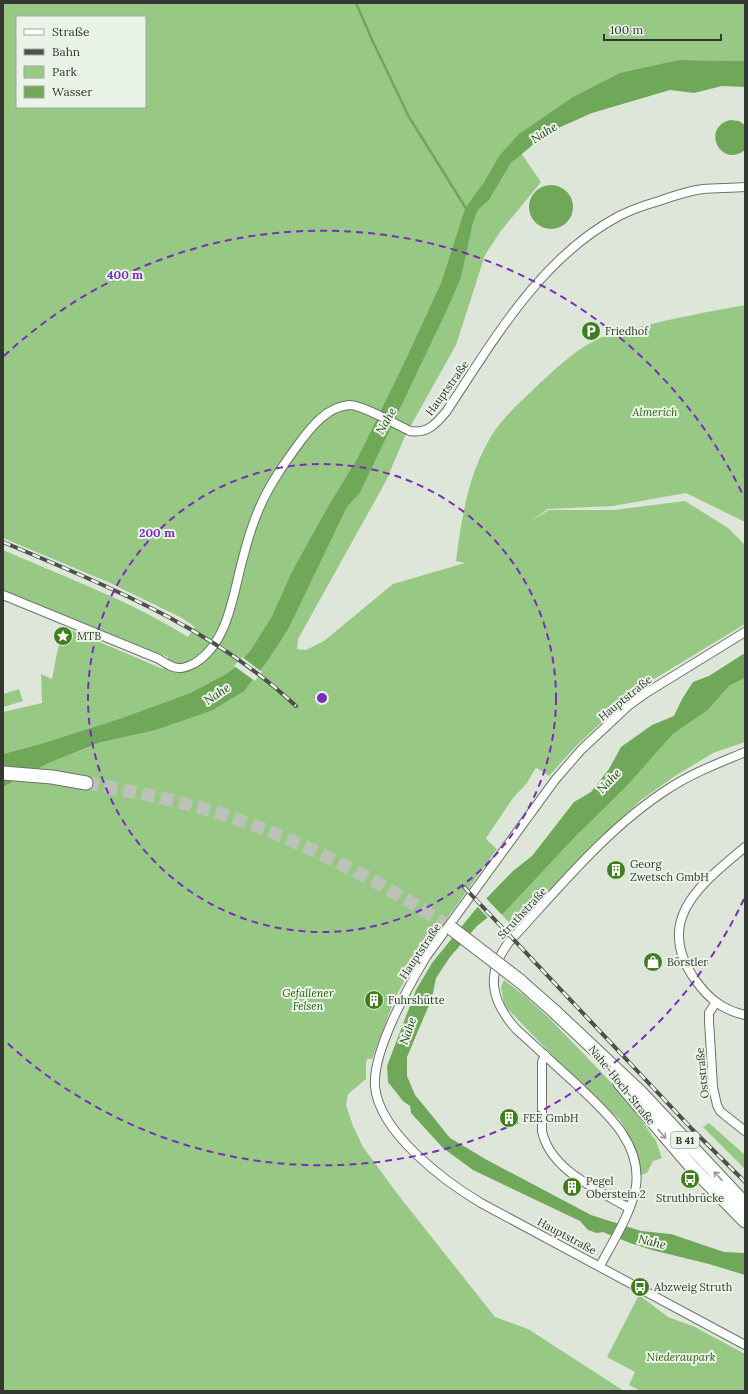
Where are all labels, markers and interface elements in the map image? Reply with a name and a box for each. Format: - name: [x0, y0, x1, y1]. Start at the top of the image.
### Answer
- legend: [16, 16, 146, 108]
- scale bar: [604, 16, 721, 42]
- text: 100 m: [610, 22, 643, 37]
- text: Straße: [52, 24, 90, 39]
- text: Bahn: [52, 44, 80, 59]
- text: Park: [52, 64, 78, 79]
- text: Wasser: [52, 84, 93, 99]
- water label: Nahe: [528, 119, 560, 146]
- text: 400 m: [107, 267, 143, 282]
- parking icon: Friedhof: [580, 320, 602, 342]
- place label: Friedhof: [605, 324, 649, 338]
- street label: Hauptstraße: [422, 358, 472, 418]
- water label: Nahe: [372, 405, 399, 437]
- park label: Almerich: [632, 405, 678, 419]
- text: 200 m: [139, 525, 175, 540]
- place icon: MTB: [52, 625, 74, 647]
- place label: MTB: [77, 629, 101, 643]
- street label: Hauptstraße: [595, 672, 655, 724]
- water label: Nahe: [201, 679, 233, 708]
- centre of rings: [315, 691, 329, 705]
- water label: Nahe: [593, 765, 624, 796]
- place label: Georg Zwetsch GmbH: [630, 857, 709, 884]
- building icon: Georg Zwetsch GmbH: [605, 859, 627, 881]
- street label: Struthstraße: [494, 884, 550, 942]
- street label: Hauptstraße: [396, 920, 444, 982]
- shop icon: Börstler: [642, 951, 664, 973]
- place label: Börstler: [667, 955, 708, 969]
- park label: Gefallener Felsen: [282, 986, 335, 1013]
- building icon: Fuhrshütte: [363, 989, 385, 1011]
- place label: Fuhrshütte: [388, 993, 445, 1007]
- water label: Nahe: [396, 1015, 419, 1047]
- street label: Nahe-Hoch-Straße: [586, 1042, 658, 1128]
- street label: Oststraße: [692, 1047, 712, 1099]
- building icon: FEE GmbH: [498, 1107, 520, 1129]
- place label: FEE GmbH: [523, 1111, 579, 1125]
- one-way arrow: [658, 1128, 667, 1139]
- road number: B 41: [671, 1132, 699, 1148]
- bus stop icon: Struthbrücke: [679, 1168, 701, 1190]
- one-way arrow: [713, 1171, 723, 1181]
- place label: Pegel Oberstein 2: [586, 1174, 646, 1201]
- building icon: Pegel Oberstein 2: [561, 1176, 583, 1198]
- place label: Struthbrücke: [656, 1191, 724, 1205]
- street label: Hauptstraße: [535, 1215, 599, 1257]
- water label: Nahe: [637, 1231, 668, 1252]
- bus stop icon: Abzweig Struth: [629, 1276, 651, 1298]
- place label: Abzweig Struth: [653, 1280, 733, 1294]
- park label: Niederaupark: [647, 1350, 716, 1364]

